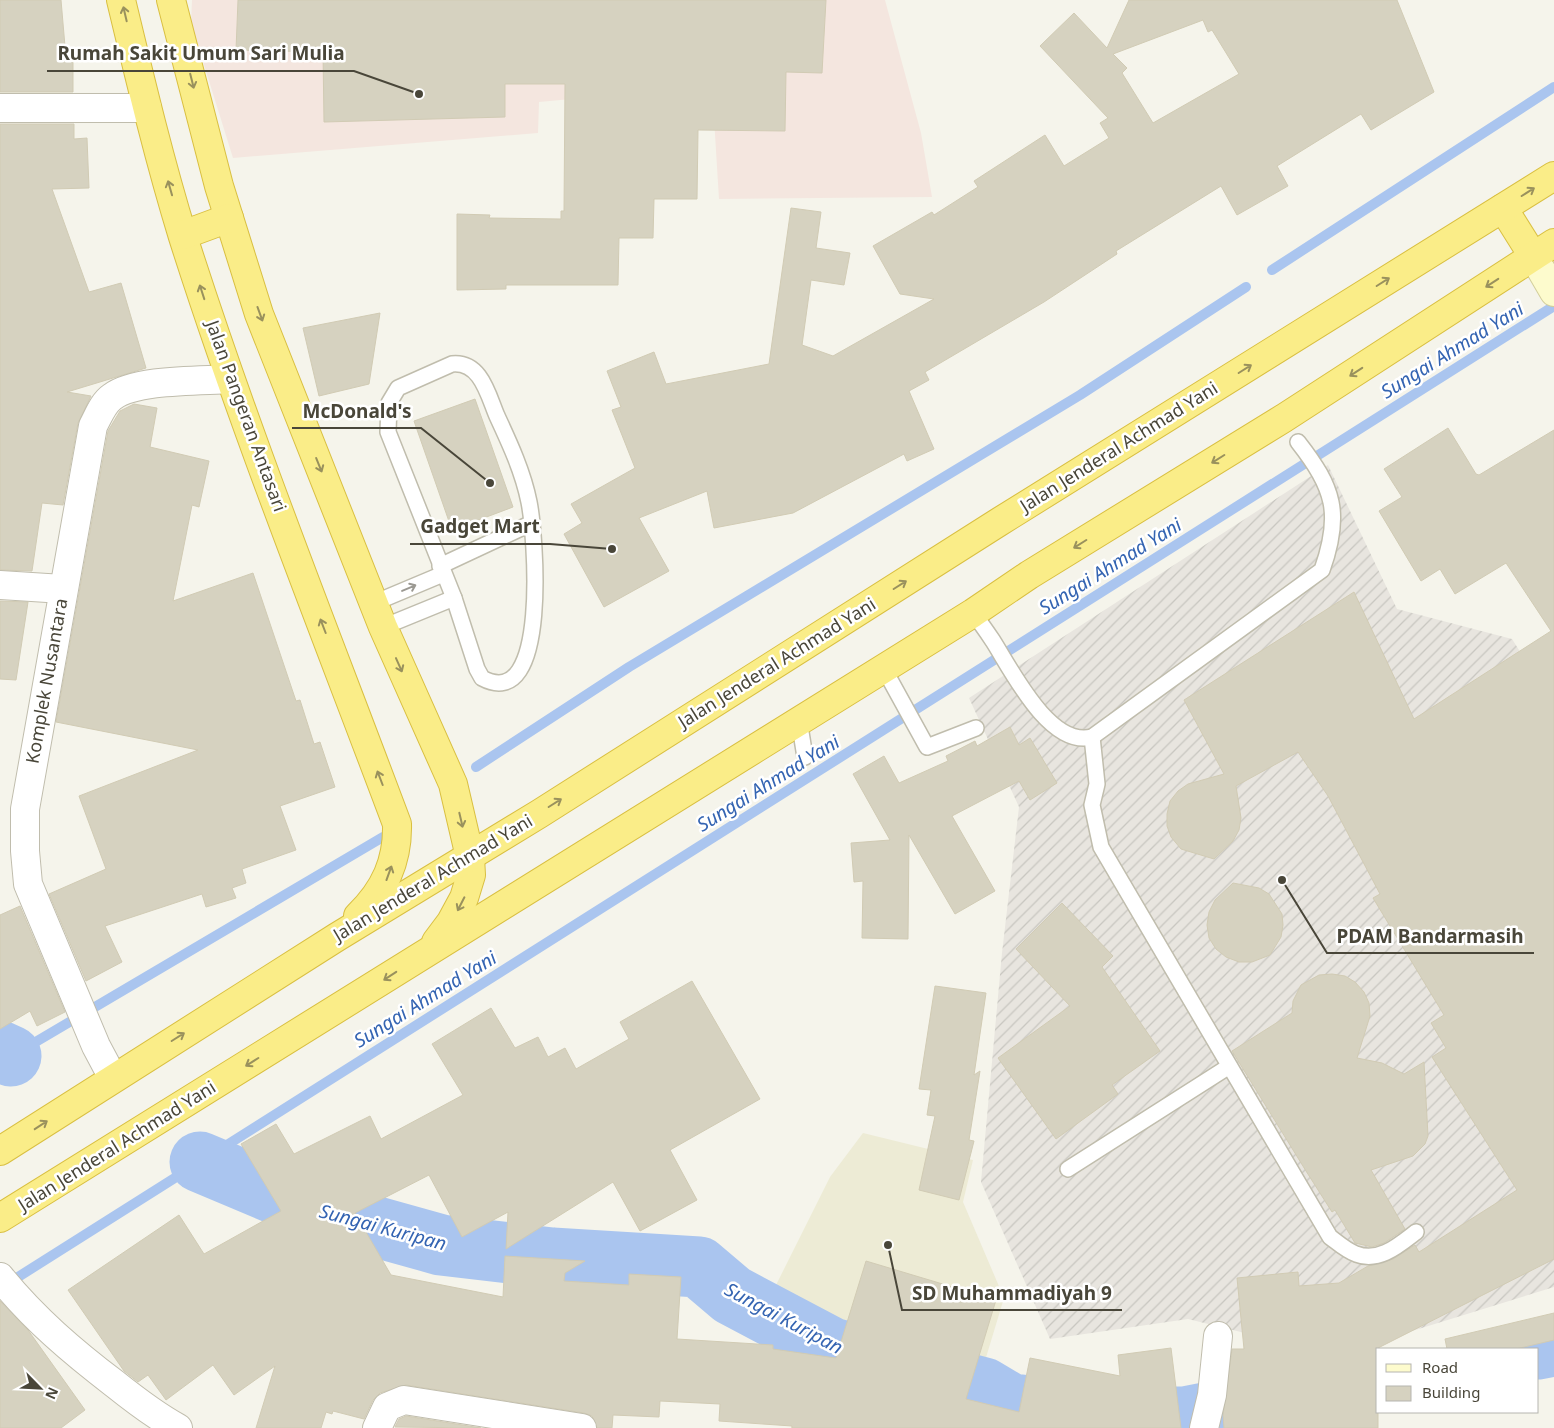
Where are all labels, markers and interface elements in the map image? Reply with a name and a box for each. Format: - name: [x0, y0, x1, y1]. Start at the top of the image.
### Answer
- one-way arrow: [120, 6, 129, 22]
- callout: Rumah Sakit Umum Sari Mulia: [47, 37, 354, 71]
- text: Rumah Sakit Umum Sari Mulia: [57, 40, 345, 66]
- one-way arrow: [188, 73, 197, 89]
- one-way arrow: [164, 180, 174, 196]
- one-way arrow: [1521, 186, 1535, 196]
- one-way arrow: [1375, 277, 1389, 287]
- one-way arrow: [1485, 278, 1499, 288]
- one-way arrow: [197, 285, 206, 301]
- water label: Sungai Ahmad Yani: [1376, 295, 1529, 404]
- one-way arrow: [256, 306, 265, 321]
- street label: Jalan Pangeran Antasari: [200, 315, 293, 515]
- one-way arrow: [1238, 363, 1252, 374]
- one-way arrow: [1349, 367, 1363, 377]
- street label: Jalan Jenderal Achmad Yani: [1013, 375, 1222, 518]
- callout: McDonald's: [292, 394, 421, 428]
- text: McDonald's: [303, 398, 411, 424]
- one-way arrow: [1212, 454, 1226, 464]
- one-way arrow: [315, 457, 324, 472]
- callout: Gadget Mart: [410, 510, 550, 544]
- water label: Sungai Ahmad Yani: [1034, 511, 1187, 620]
- text: Gadget Mart: [420, 513, 540, 539]
- one-way arrow: [1073, 539, 1087, 549]
- one-way arrow: [892, 580, 906, 590]
- one-way arrow: [401, 583, 416, 592]
- street label: Jalan Jenderal Achmad Yani: [671, 591, 880, 734]
- street label: Komplek Nusantara: [20, 596, 72, 765]
- one-way arrow: [318, 619, 327, 634]
- one-way arrow: [395, 657, 405, 672]
- water label: Sungai Ahmad Yani: [692, 728, 845, 837]
- one-way arrow: [375, 771, 384, 786]
- one-way arrow: [548, 798, 562, 808]
- street label: Jalan Jenderal Achmad Yani: [327, 808, 537, 947]
- one-way arrow: [457, 812, 466, 828]
- one-way arrow: [385, 866, 394, 881]
- one-way arrow: [456, 896, 466, 911]
- callout: PDAM Bandarmasih: [1327, 919, 1534, 953]
- text: PDAM Bandarmasih: [1336, 923, 1524, 949]
- water label: Sungai Ahmad Yani: [349, 944, 502, 1053]
- one-way arrow: [383, 971, 397, 981]
- one-way arrow: [170, 1032, 184, 1042]
- one-way arrow: [245, 1057, 259, 1067]
- street label: Jalan Jenderal Achmad Yani: [11, 1074, 220, 1217]
- one-way arrow: [34, 1120, 48, 1130]
- water label: Sungai Kuripan: [317, 1198, 449, 1256]
- water label: Sungai Kuripan: [720, 1276, 848, 1360]
- callout: SD Muhammadiyah 9: [902, 1276, 1122, 1310]
- text: SD Muhammadiyah 9: [912, 1280, 1112, 1306]
- legend: [1376, 1348, 1539, 1413]
- text: Road: [1422, 1357, 1458, 1377]
- north arrow: [15, 1363, 65, 1413]
- text: Building: [1422, 1382, 1480, 1402]
- text: N: [41, 1384, 63, 1403]

